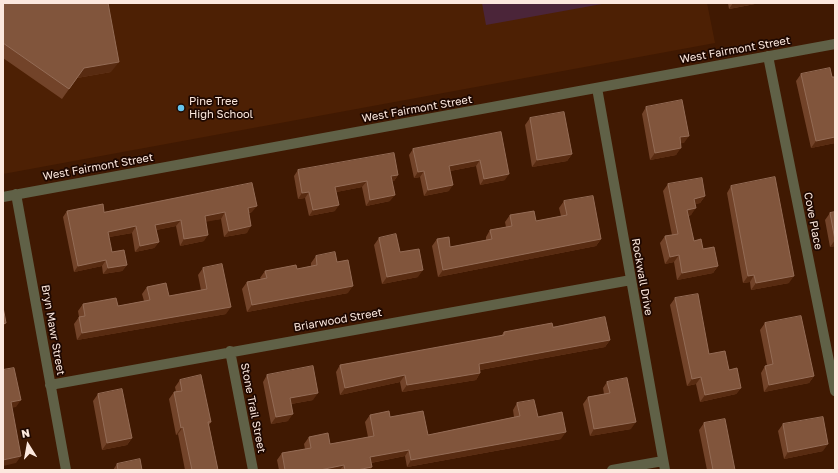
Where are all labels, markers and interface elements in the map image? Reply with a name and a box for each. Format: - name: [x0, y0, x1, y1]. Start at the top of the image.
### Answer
- street label: West Fairmont Street: [679, 34, 791, 66]
- street label: West Fairmont Street: [361, 93, 473, 125]
- place label: Pine Tree High School: [189, 95, 253, 121]
- marker: Pine Tree High School: [176, 103, 186, 113]
- street label: West Fairmont Street: [42, 151, 154, 183]
- street label: Cove Place: [801, 191, 825, 251]
- street label: Rockwall Drive: [629, 237, 655, 317]
- street label: Bryn Mawr Street: [39, 284, 67, 376]
- street label: Briarwood Street: [293, 306, 383, 334]
- street label: Stone Trail Street: [238, 362, 268, 454]
- north arrow: [8, 425, 48, 465]
- text: N: [20, 426, 31, 440]

